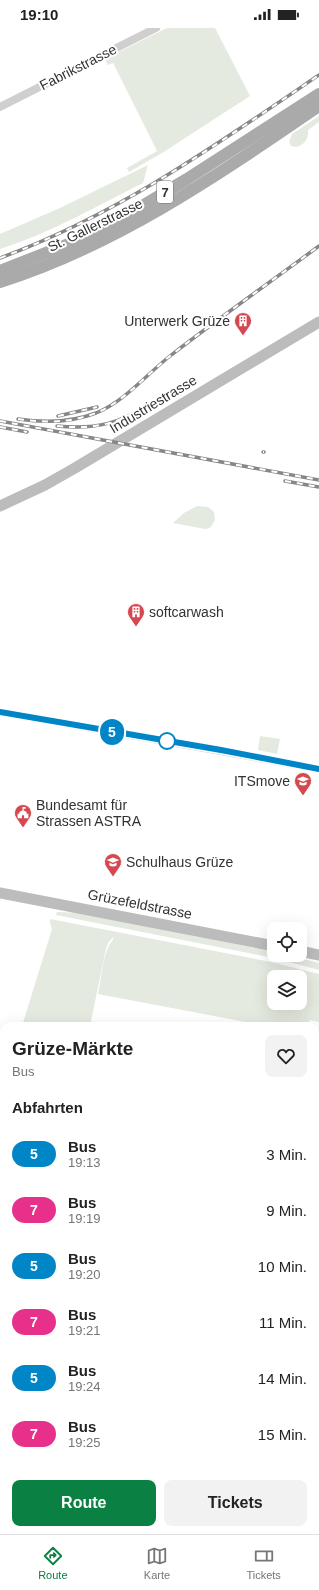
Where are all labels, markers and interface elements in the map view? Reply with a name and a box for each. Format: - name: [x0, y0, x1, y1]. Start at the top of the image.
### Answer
- text: 19:10: [20, 6, 58, 23]
- street label: Fabrikstrasse: [37, 41, 119, 93]
- road number: 7: [157, 181, 173, 203]
- street label: St. Gallerstrasse: [45, 195, 145, 255]
- building icon: Unterwerk Grüze: [233, 311, 253, 336]
- place label: Unterwerk Grüze: [124, 313, 230, 329]
- street label: Industriestrasse: [107, 372, 200, 436]
- building icon: softcarwash: [126, 602, 146, 627]
- place label: softcarwash: [149, 604, 224, 620]
- line badge: 5: [99, 719, 125, 745]
- text: 5: [108, 724, 116, 740]
- unlabelled marker: [158, 732, 176, 750]
- school or university icon: ITSmove: [293, 771, 313, 796]
- place label: ITSmove: [234, 773, 290, 789]
- place label: Bundesamt für Strassen ASTRA: [36, 797, 142, 829]
- public building icon: Bundesamt für Strassen ASTRA: [13, 803, 33, 828]
- school or university icon: Schulhaus Grüze: [103, 852, 123, 877]
- place label: Schulhaus Grüze: [126, 854, 234, 870]
- street label: Grüzefeldstrasse: [87, 886, 194, 922]
- map controls: [267, 922, 307, 1010]
- button: locate: [267, 922, 307, 962]
- button: layers: [267, 970, 307, 1010]
- button: heart: [265, 1035, 307, 1077]
- text: Grüze-Märkte: [12, 1038, 133, 1059]
- text: Bus: [12, 1064, 34, 1079]
- text: Abfahrten: [12, 1099, 83, 1116]
- text: Bus: [68, 1138, 96, 1155]
- text: 5: [30, 1146, 38, 1162]
- text: 3 Min.: [266, 1146, 307, 1163]
- text: 19:13: [68, 1155, 101, 1170]
- text: Bus: [68, 1194, 96, 1211]
- text: 7: [30, 1202, 38, 1218]
- text: 9 Min.: [266, 1202, 307, 1219]
- text: 19:19: [68, 1211, 101, 1226]
- text: Bus: [68, 1250, 96, 1267]
- text: 5: [30, 1258, 38, 1274]
- text: 10 Min.: [258, 1258, 307, 1275]
- text: 19:20: [68, 1267, 101, 1282]
- text: Bus: [68, 1306, 96, 1323]
- text: 7: [30, 1314, 38, 1330]
- text: 11 Min.: [259, 1314, 307, 1331]
- text: 19:21: [68, 1323, 101, 1338]
- text: Bus: [68, 1362, 96, 1379]
- text: 5: [30, 1370, 38, 1386]
- text: 14 Min.: [258, 1370, 307, 1387]
- text: 19:24: [68, 1379, 101, 1394]
- text: Bus: [68, 1418, 96, 1435]
- text: 7: [30, 1426, 38, 1442]
- text: 15 Min.: [258, 1426, 307, 1443]
- text: 19:25: [68, 1435, 101, 1450]
- button: Route: [12, 1480, 156, 1526]
- button: Tickets: [164, 1480, 307, 1526]
- tab: Route: [38, 1545, 68, 1581]
- tab: Karte: [144, 1545, 170, 1581]
- tab: Tickets: [246, 1545, 281, 1581]

